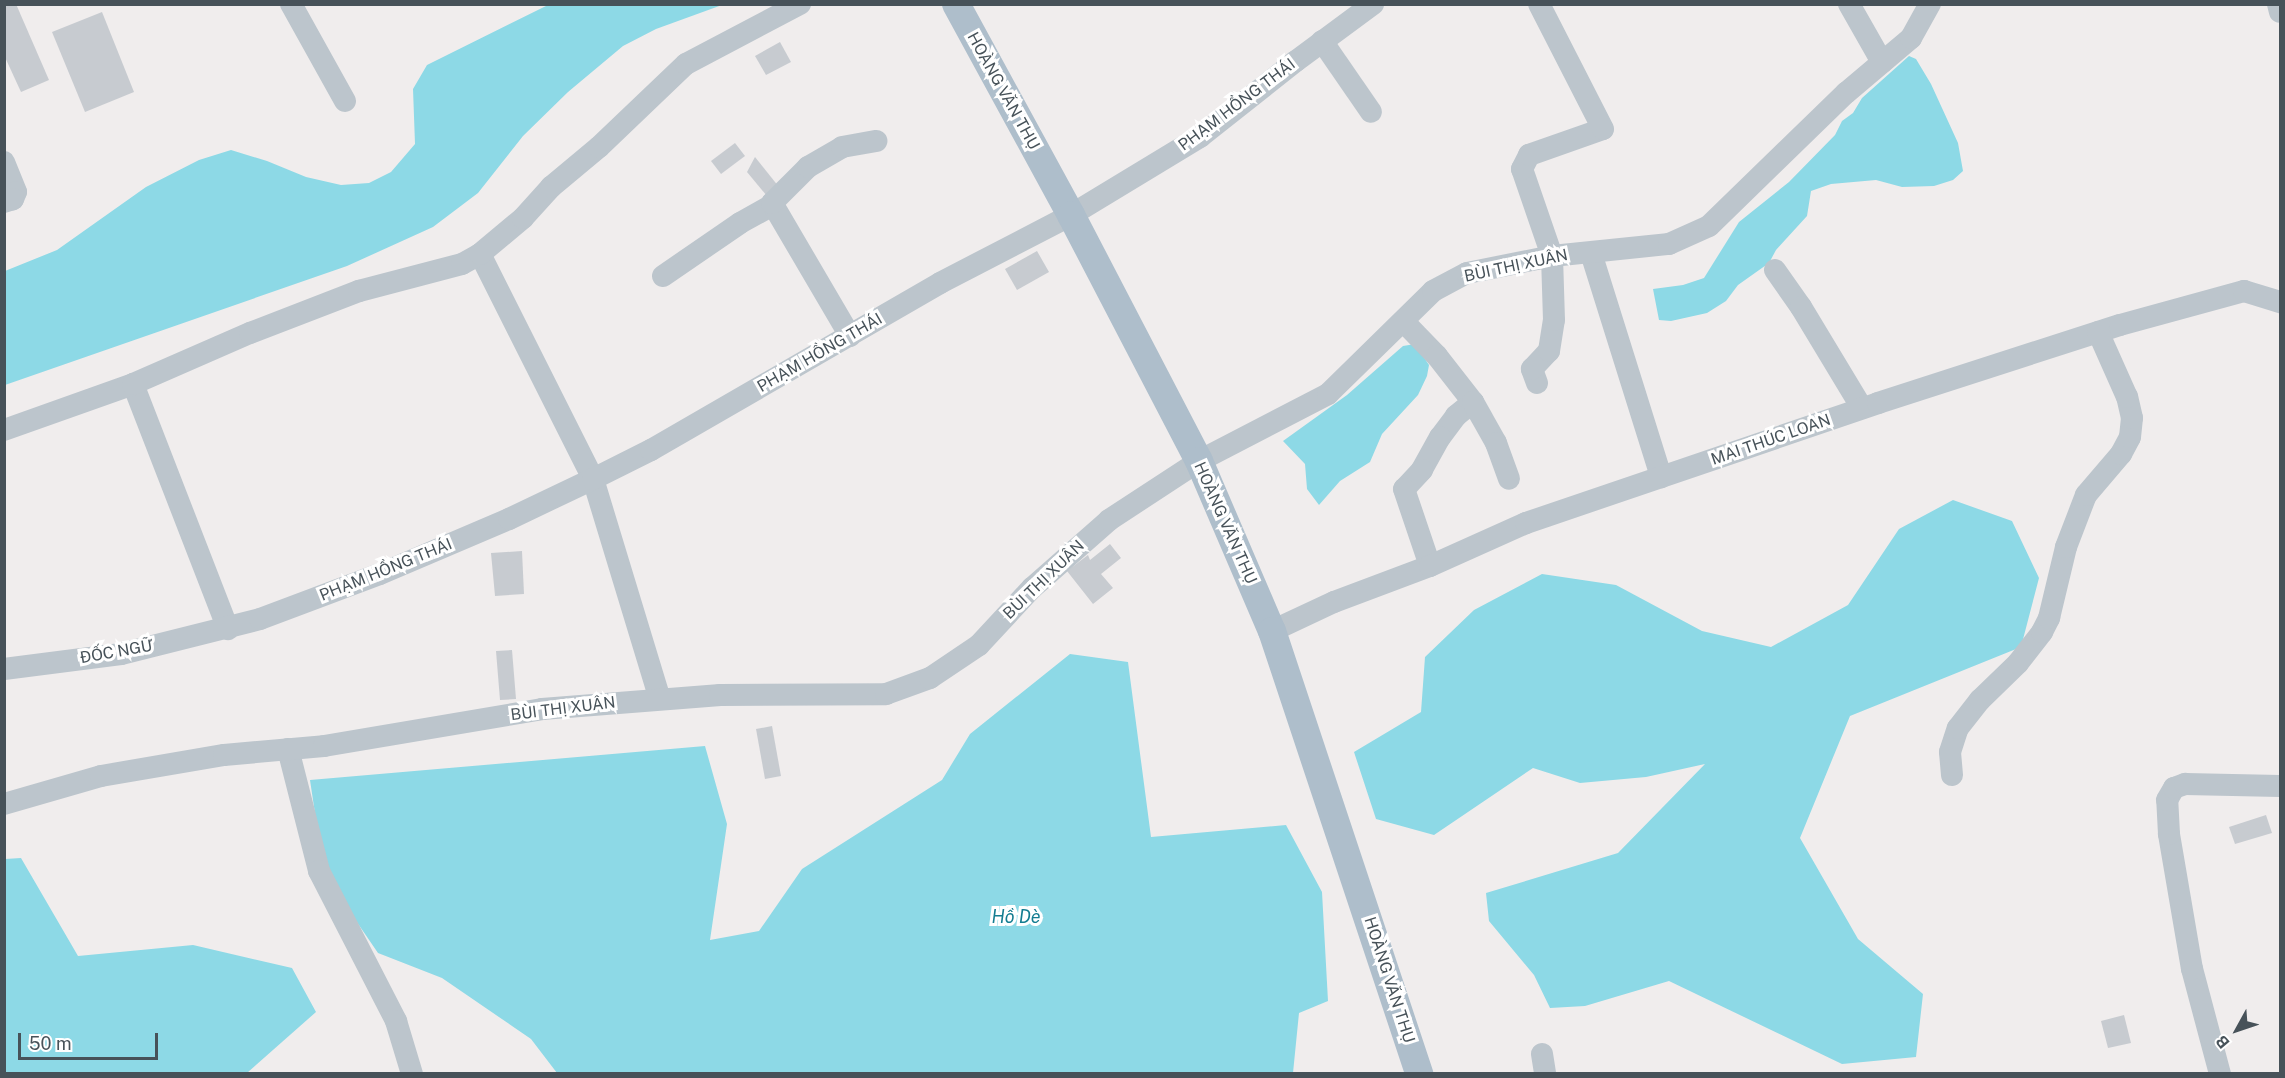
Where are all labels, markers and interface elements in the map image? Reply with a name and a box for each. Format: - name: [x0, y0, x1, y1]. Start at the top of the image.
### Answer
- street label: HOÀNG VĂN THỤ: [963, 29, 1043, 153]
- street label: PHẠM HỒNG THÁI: [1175, 55, 1299, 155]
- street label: BÙI THỊ XUÂN: [1462, 246, 1570, 286]
- street label: PHẠM HỒNG THÁI: [754, 309, 886, 397]
- street label: MAI THÚC LOAN: [1709, 411, 1833, 469]
- street label: HOÀNG VĂN THỤ: [1189, 459, 1261, 587]
- street label: PHẠM HỒNG THÁI: [317, 535, 455, 605]
- street label: BÙI THỊ XUÂN: [999, 536, 1089, 624]
- street label: ĐỐC NGỮ: [79, 636, 155, 668]
- street label: BÙI THỊ XUÂN: [510, 693, 616, 725]
- water label: Hồ Dè: [991, 906, 1041, 928]
- street label: HOÀNG VĂN THỤ: [1360, 914, 1418, 1046]
- north arrow: [2207, 1000, 2267, 1060]
- scale bar: [21, 1021, 160, 1059]
- text: B: [2212, 1032, 2234, 1052]
- text: 50 m: [29, 1033, 72, 1054]

